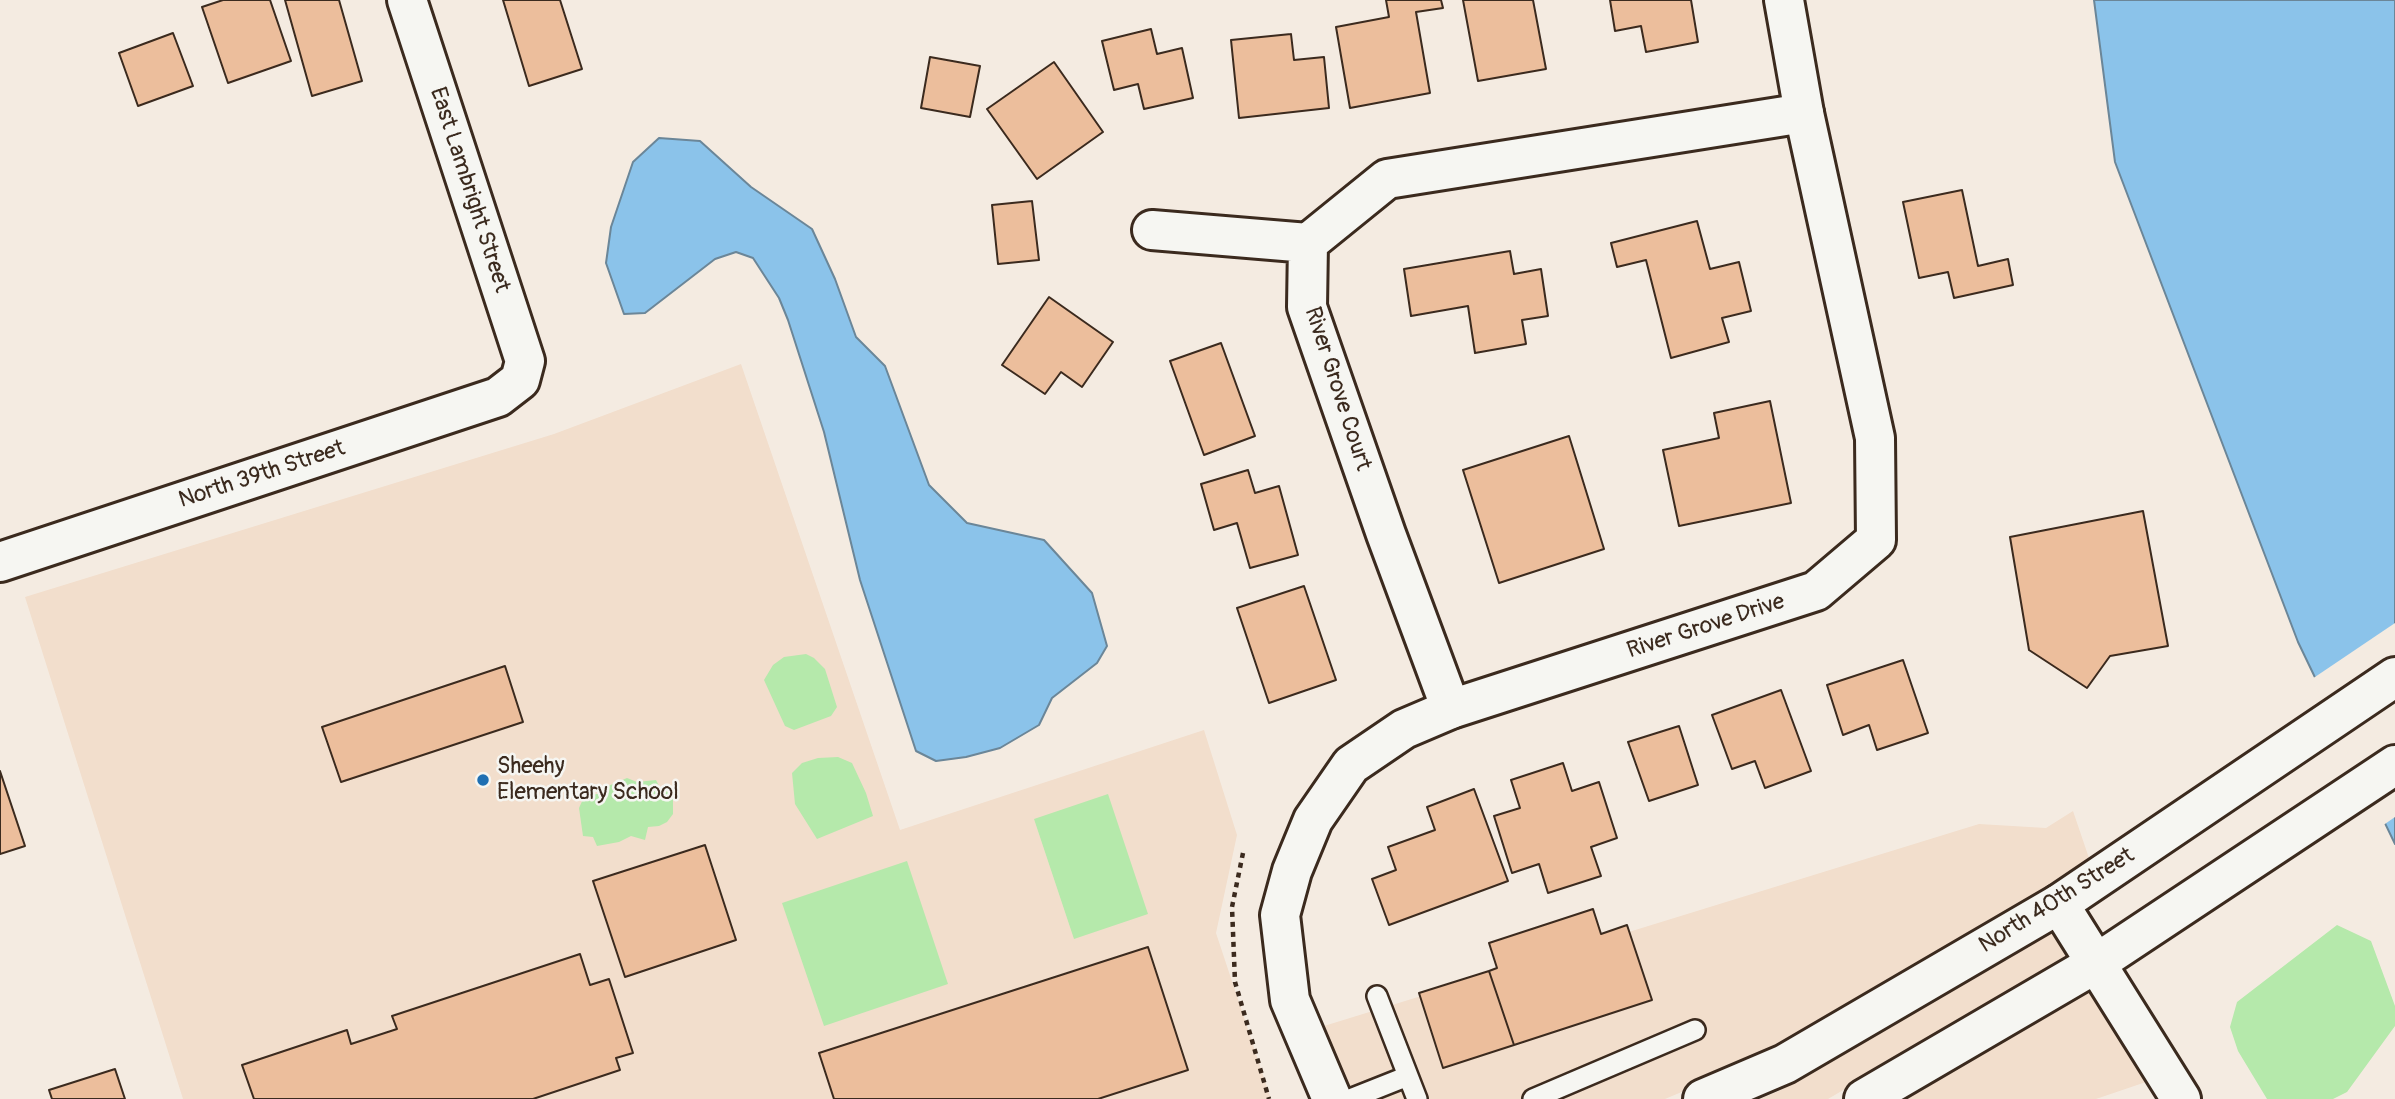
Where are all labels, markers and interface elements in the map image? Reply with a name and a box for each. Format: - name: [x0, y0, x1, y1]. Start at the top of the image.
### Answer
- street label: East Lambright Street: [423, 84, 515, 296]
- street label: River Grove Court: [1298, 304, 1376, 474]
- street label: North 39th Street: [175, 435, 349, 515]
- street label: River Grove Drive: [1624, 589, 1788, 665]
- place label: Sheehy Elementary School: [497, 753, 679, 807]
- marker: Sheehy Elementary School: [475, 772, 491, 788]
- street label: North 40th Street: [1974, 842, 2140, 960]

